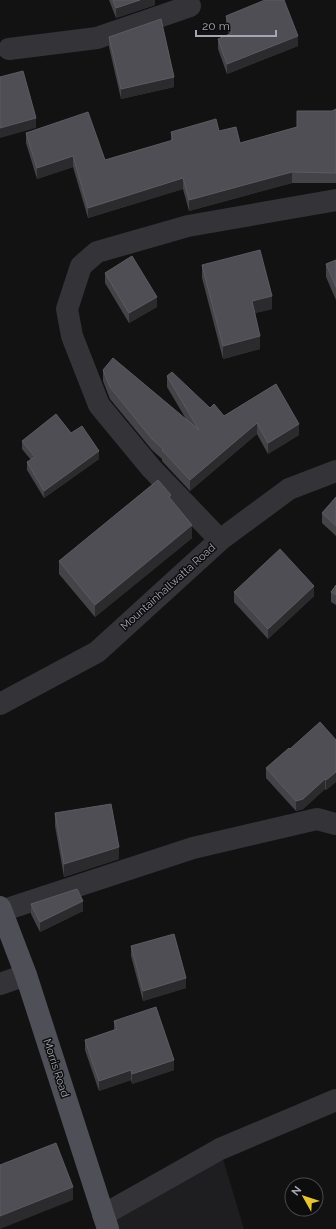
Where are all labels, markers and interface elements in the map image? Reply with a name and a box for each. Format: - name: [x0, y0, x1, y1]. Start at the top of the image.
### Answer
- scale bar: [196, 12, 276, 38]
- text: 20 m: [202, 19, 230, 33]
- street label: Mountainhallwatta Road: [118, 541, 218, 633]
- street label: Morris Road: [40, 1037, 72, 1099]
- north arrow: [284, 1177, 324, 1217]
- text: N: [289, 1184, 304, 1198]

